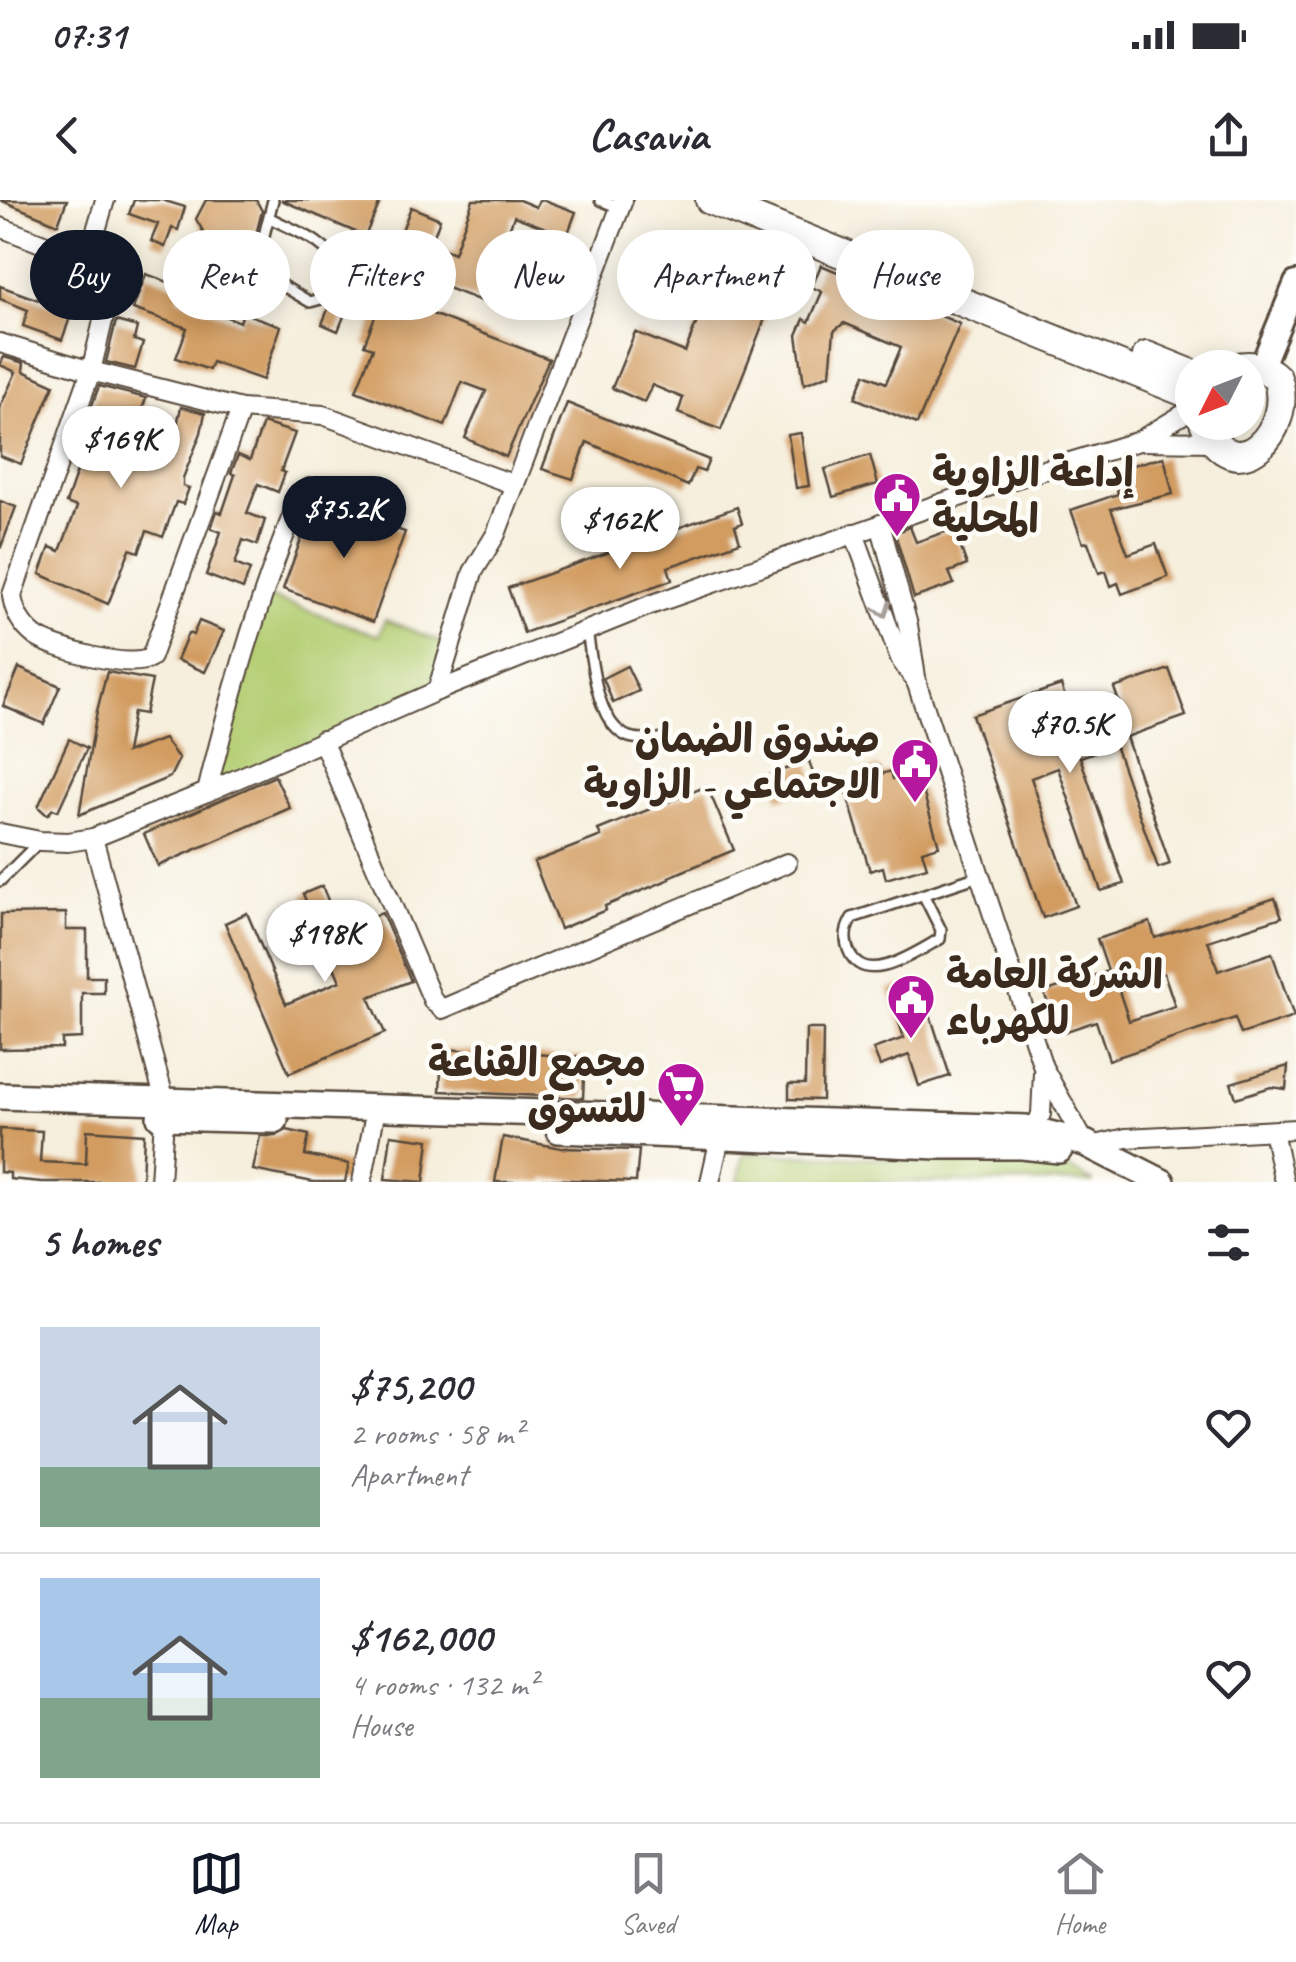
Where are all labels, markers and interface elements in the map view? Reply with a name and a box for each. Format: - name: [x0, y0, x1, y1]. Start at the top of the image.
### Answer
- text: 07:31: [50, 12, 126, 59]
- text: Casavia: [588, 107, 708, 164]
- icon: back: [40, 108, 95, 163]
- icon: share: [1201, 108, 1256, 163]
- chip: Buy: [30, 230, 143, 320]
- chip: Rent: [163, 230, 290, 320]
- chip: Filters: [310, 230, 456, 320]
- chip: New: [476, 230, 597, 320]
- chip: Apartment: [617, 230, 816, 320]
- chip: House: [836, 230, 974, 320]
- north arrow: [1175, 350, 1265, 440]
- map controls: [1175, 350, 1265, 440]
- pin: $169K: [51, 406, 191, 491]
- text: $169K: [84, 418, 158, 459]
- place label: إداعة الزاوية المحلية: [932, 448, 1134, 544]
- public building icon: إداعة الزاوية المحلية: [871, 470, 923, 538]
- pin: $75.2K: [263, 476, 425, 561]
- pin: $162K: [550, 487, 690, 572]
- text: $75.2K: [304, 488, 384, 529]
- text: $162K: [583, 499, 657, 540]
- one-way arrow: [871, 600, 892, 617]
- pin: $70.5K: [989, 691, 1151, 776]
- text: $70.5K: [1030, 703, 1110, 744]
- place label: صندوق الضمان الاجتماعي - الزاوية: [583, 714, 880, 820]
- public building icon: صندوق الضمان الاجتماعي - الزاوية: [889, 736, 941, 804]
- pin: $198K: [255, 900, 395, 985]
- text: $198K: [288, 912, 362, 953]
- place label: الشركة العامة للكهرباء: [946, 950, 1163, 1046]
- public building icon: الشركة العامة للكهرباء: [885, 972, 937, 1040]
- place label: مجمع القناعة للتسوق: [428, 1038, 646, 1134]
- supermarket icon: مجمع القناعة للتسوق: [655, 1060, 707, 1128]
- icon: filters: [1201, 1215, 1256, 1270]
- text: 5 homes: [40, 1216, 158, 1269]
- text: $75,200: [350, 1360, 471, 1413]
- icon: home: [120, 1367, 240, 1487]
- icon: heart: [1201, 1400, 1256, 1455]
- text: 2 rooms · 58 m²: [350, 1413, 523, 1454]
- text: Apartment: [350, 1454, 468, 1495]
- text: $162,000: [350, 1611, 492, 1664]
- icon: home: [120, 1618, 240, 1738]
- icon: heart: [1201, 1651, 1256, 1706]
- text: 4 rooms · 132 m²: [350, 1664, 537, 1705]
- text: House: [350, 1705, 412, 1746]
- tab: Map: [189, 1846, 244, 1941]
- tab: Saved: [621, 1846, 676, 1941]
- tab: Home: [1053, 1846, 1108, 1941]

